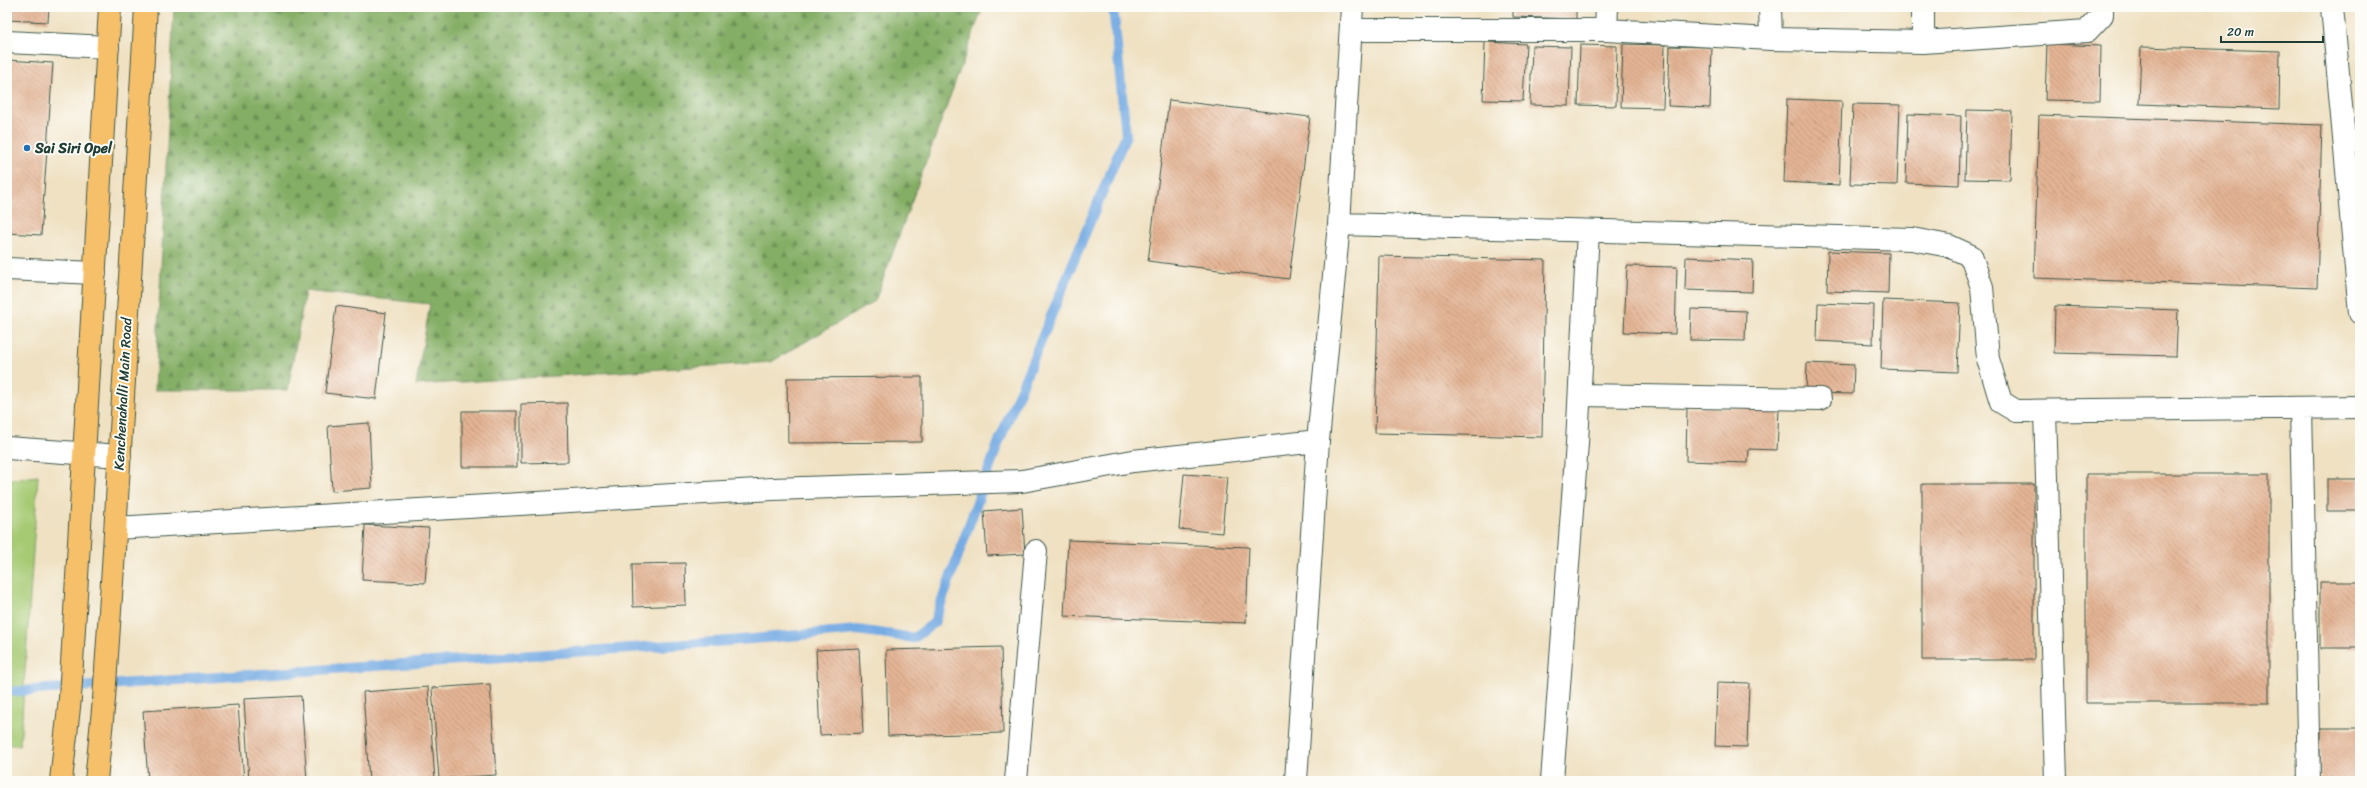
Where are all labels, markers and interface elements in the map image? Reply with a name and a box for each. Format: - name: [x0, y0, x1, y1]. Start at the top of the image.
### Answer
- scale bar: [2221, 18, 2323, 44]
- text: 20 m: [2227, 21, 2254, 43]
- place label: Sai Siri Opel: [34, 136, 113, 161]
- marker: Sai Siri Opel: [22, 143, 32, 153]
- street label: Kenchenahalli Main Road: [107, 315, 140, 471]

